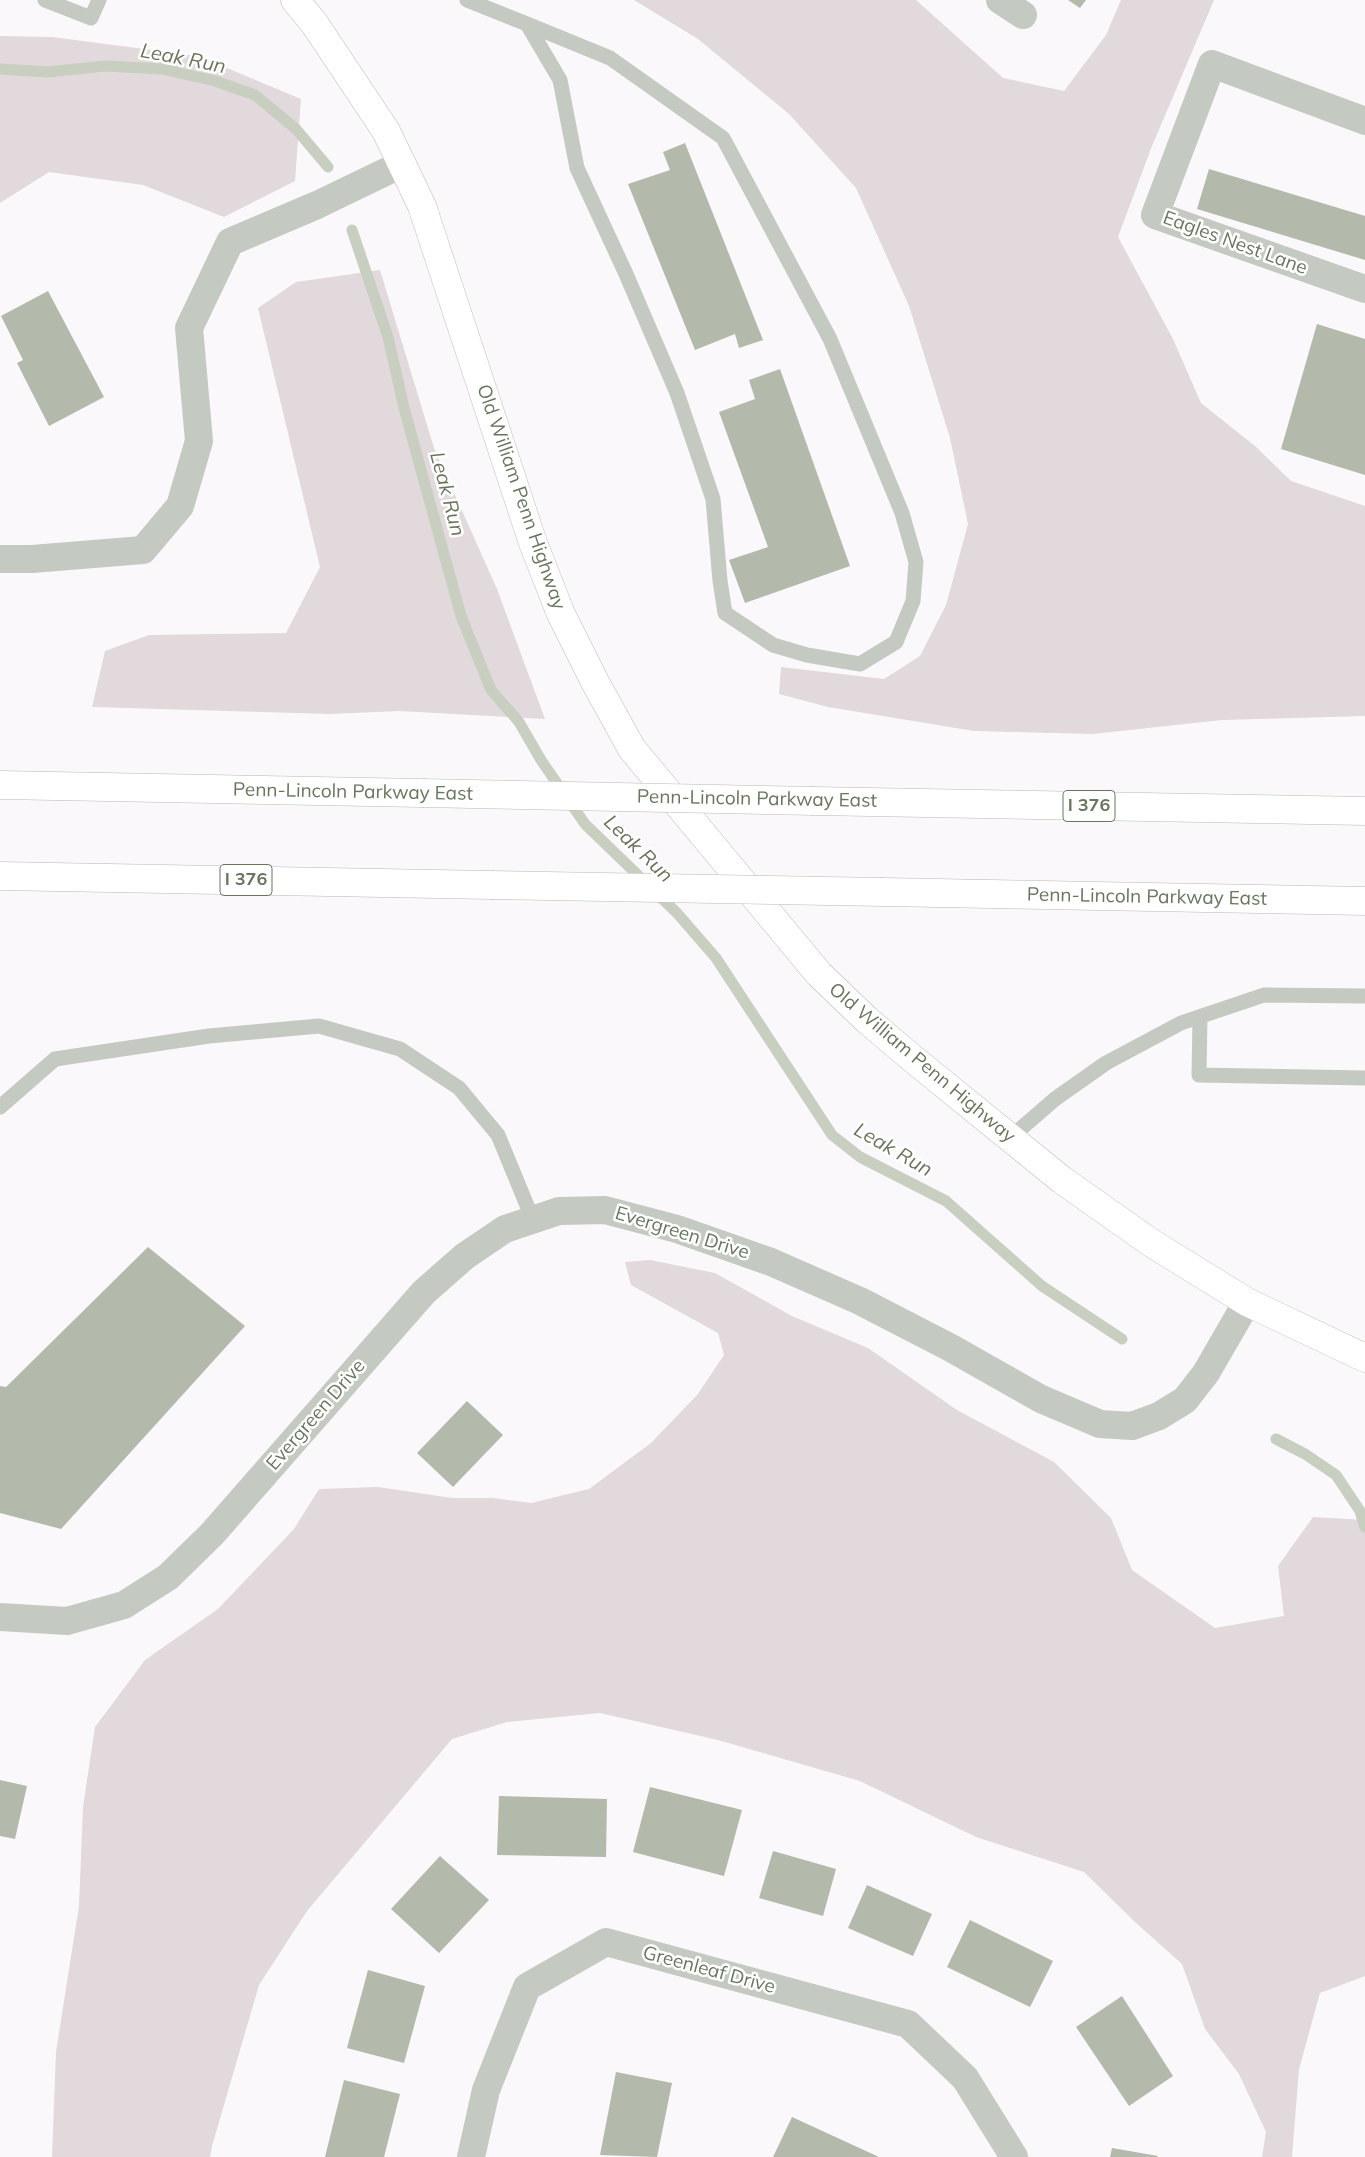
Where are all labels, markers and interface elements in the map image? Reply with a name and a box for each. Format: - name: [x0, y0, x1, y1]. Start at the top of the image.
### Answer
- water label: Leak Run: [138, 39, 228, 79]
- street label: Eagles Nest Lane: [1160, 206, 1310, 280]
- street label: Old William Penn Highway: [472, 381, 570, 613]
- water label: Leak Run: [424, 449, 470, 539]
- street label: Penn-Lincoln Parkway East: [233, 779, 473, 805]
- street label: Penn-Lincoln Parkway East: [637, 786, 877, 812]
- road number: I 376: [1063, 790, 1115, 821]
- water label: Leak Run: [599, 810, 677, 888]
- road number: I 376: [220, 864, 272, 896]
- street label: Penn-Lincoln Parkway East: [1027, 884, 1267, 910]
- street label: Old William Penn Highway: [824, 978, 1020, 1148]
- water label: Leak Run: [850, 1118, 936, 1182]
- street label: Evergreen Drive: [612, 1202, 752, 1264]
- street label: Evergreen Drive: [262, 1355, 370, 1475]
- street label: Greenleaf Drive: [640, 1941, 778, 1999]

